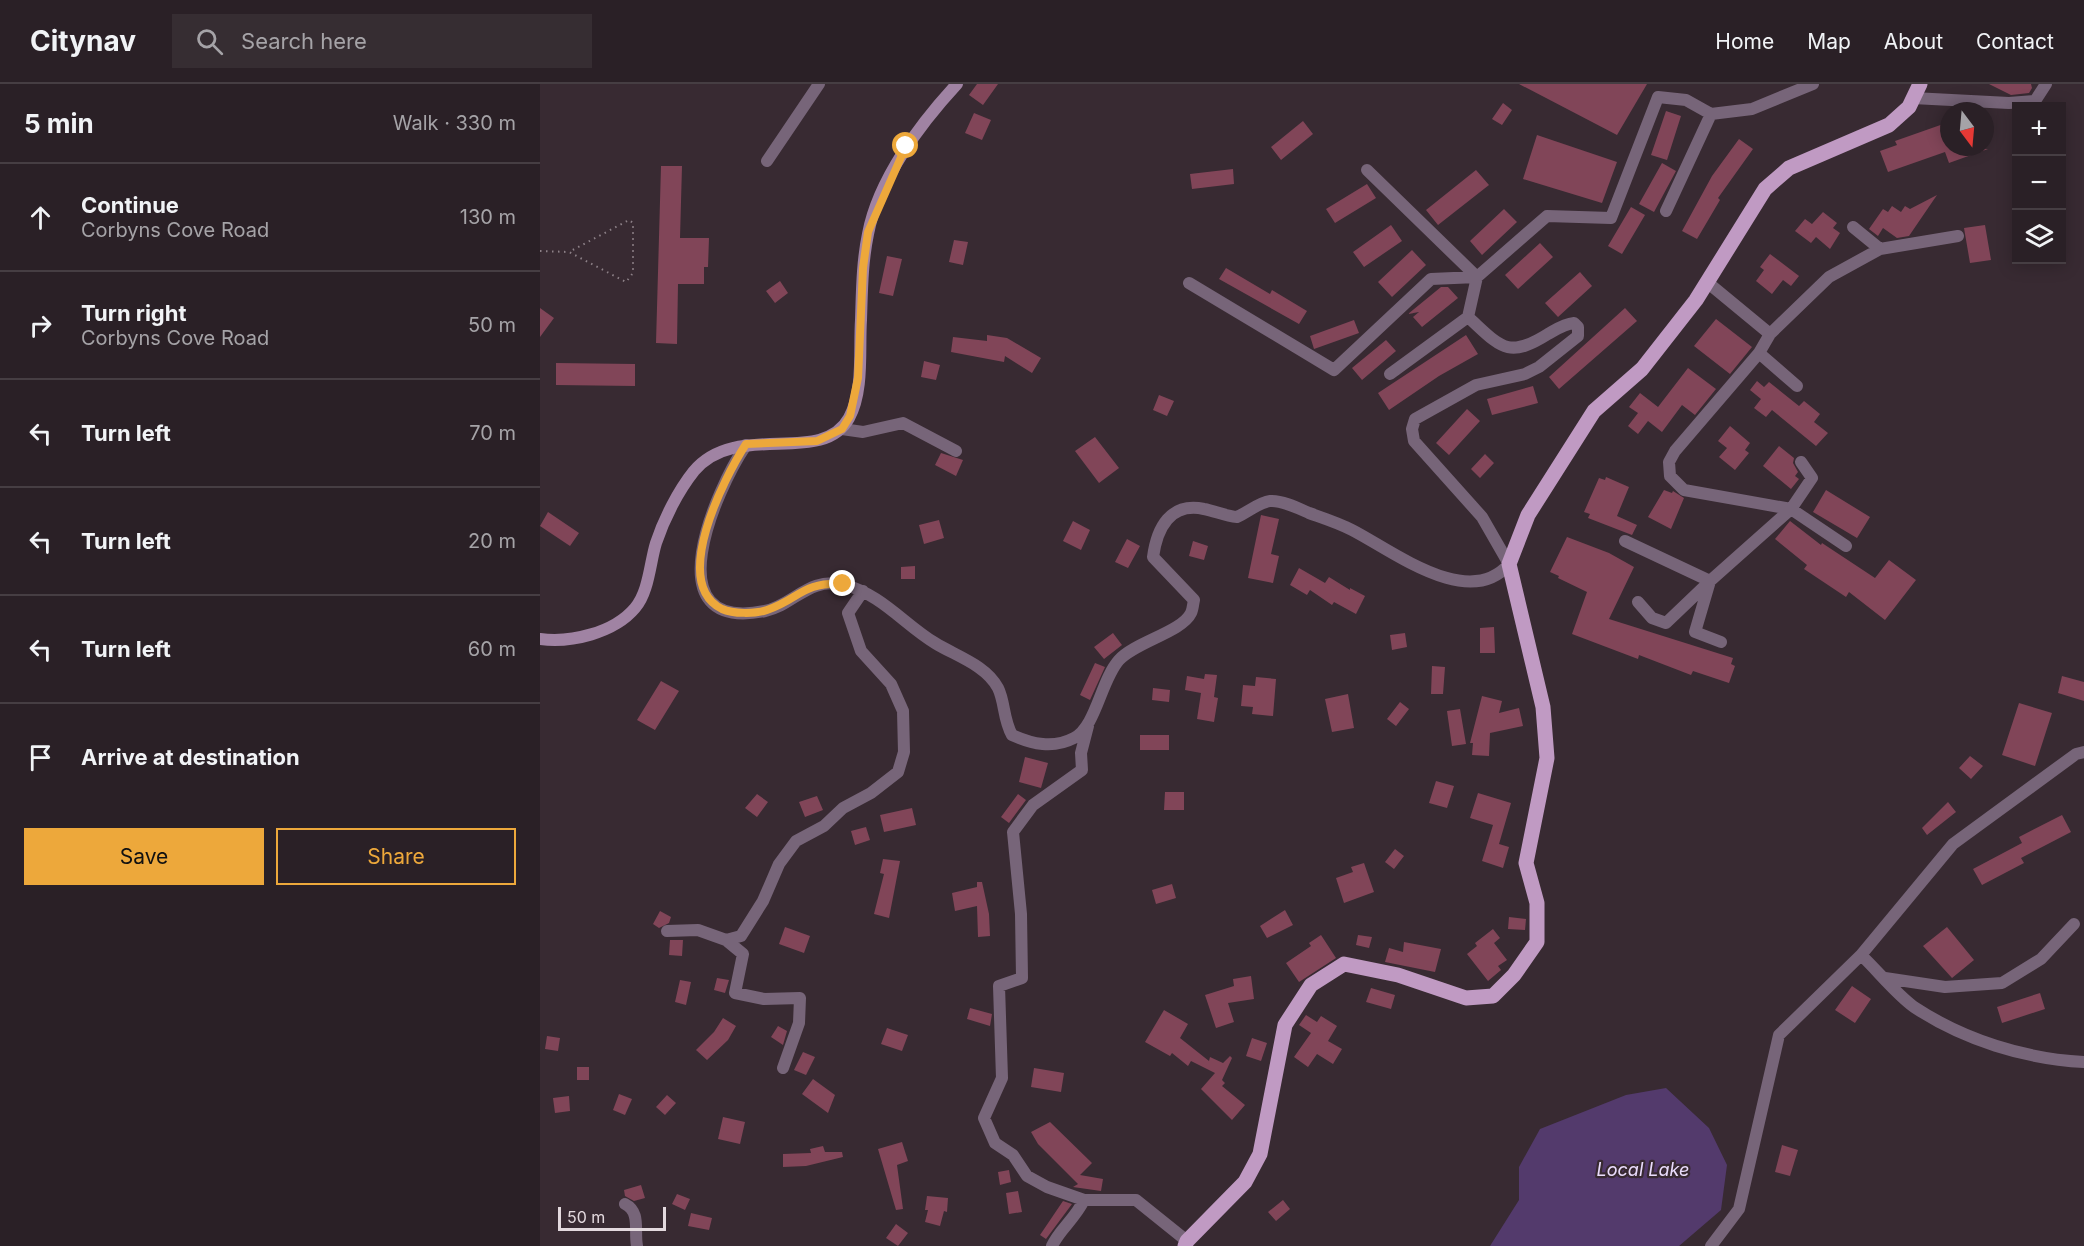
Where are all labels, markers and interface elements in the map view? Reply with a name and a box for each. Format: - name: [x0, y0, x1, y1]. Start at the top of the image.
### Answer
- search box: [172, 14, 592, 68]
- text: Citynav: [30, 24, 136, 58]
- icon: search: [193, 25, 226, 58]
- text: Search here: [241, 28, 367, 54]
- text: Home: [1715, 29, 1774, 54]
- text: Map: [1807, 29, 1851, 54]
- text: About: [1884, 29, 1943, 54]
- text: Contact: [1976, 29, 2054, 54]
- north arrow: [1940, 102, 1994, 156]
- map controls: [2012, 102, 2066, 264]
- button: +: [2012, 102, 2066, 156]
- text: 5 min: [24, 108, 94, 139]
- text: Walk · 330 m: [393, 111, 516, 135]
- route start: [892, 132, 918, 158]
- button: −: [2012, 156, 2066, 210]
- text: Continue: [81, 192, 179, 218]
- icon: ahead: [24, 201, 57, 234]
- text: 130 m: [460, 205, 516, 229]
- button: layers: [2012, 210, 2066, 264]
- text: Corbyns Cove Road: [81, 218, 269, 242]
- text: Turn right: [81, 300, 187, 326]
- icon: right: [24, 309, 57, 342]
- text: 50 m: [468, 313, 516, 337]
- text: Corbyns Cove Road: [81, 326, 269, 350]
- icon: left: [24, 417, 57, 450]
- text: Turn left: [81, 420, 171, 446]
- text: 70 m: [469, 421, 516, 445]
- icon: left: [24, 525, 57, 558]
- text: Turn left: [81, 528, 171, 554]
- text: 20 m: [468, 529, 516, 553]
- route end: [829, 570, 855, 596]
- icon: left: [24, 633, 57, 666]
- text: Turn left: [81, 636, 171, 662]
- text: 60 m: [468, 637, 516, 661]
- icon: arrive: [24, 741, 57, 774]
- text: Arrive at destination: [81, 744, 300, 770]
- button: Save: [24, 828, 264, 885]
- button: Share: [276, 828, 516, 885]
- water label: Local Lake: [1597, 1159, 1689, 1180]
- scale bar: [558, 1204, 666, 1232]
- text: 50 m: [567, 1207, 605, 1227]

